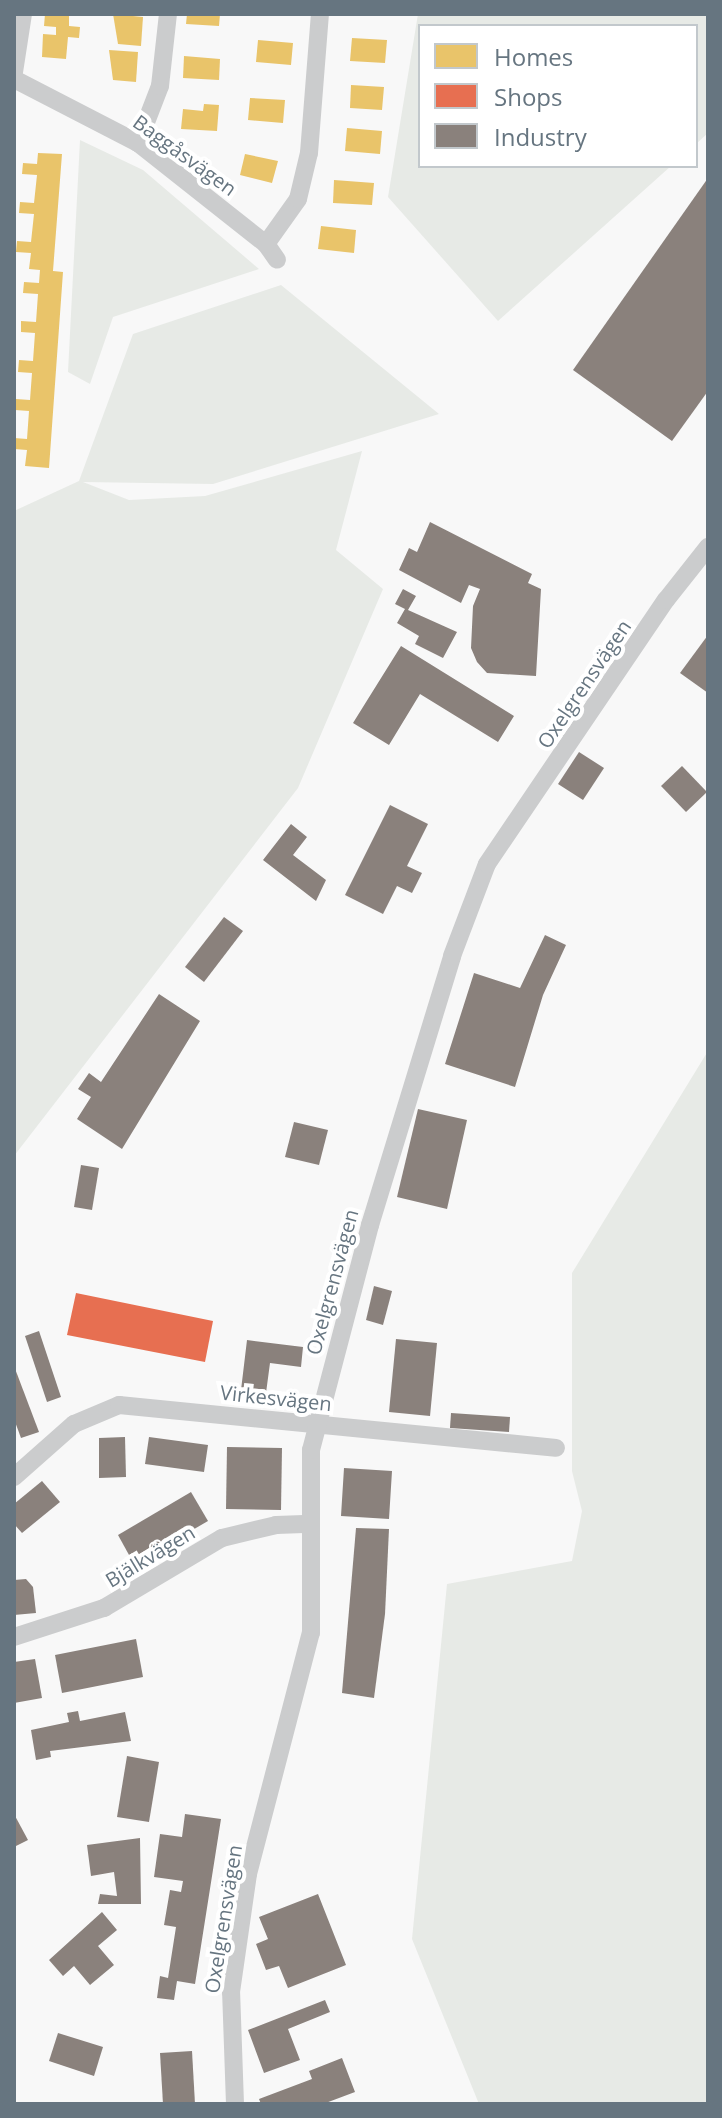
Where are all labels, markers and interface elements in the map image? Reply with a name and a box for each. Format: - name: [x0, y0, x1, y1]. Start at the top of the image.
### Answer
- legend: [418, 24, 698, 168]
- text: Homes: [494, 40, 573, 73]
- text: Shops: [494, 80, 562, 113]
- street label: Baggåsvägen: [129, 109, 241, 201]
- text: Industry: [494, 120, 587, 153]
- street label: Oxelgrensvägen: [532, 615, 636, 753]
- street label: Oxelgrensvägen: [301, 1207, 363, 1357]
- street label: Virkesvägen: [219, 1380, 333, 1416]
- street label: Bjälkvägen: [101, 1520, 199, 1592]
- street label: Oxelgrensvägen: [199, 1843, 247, 1995]

